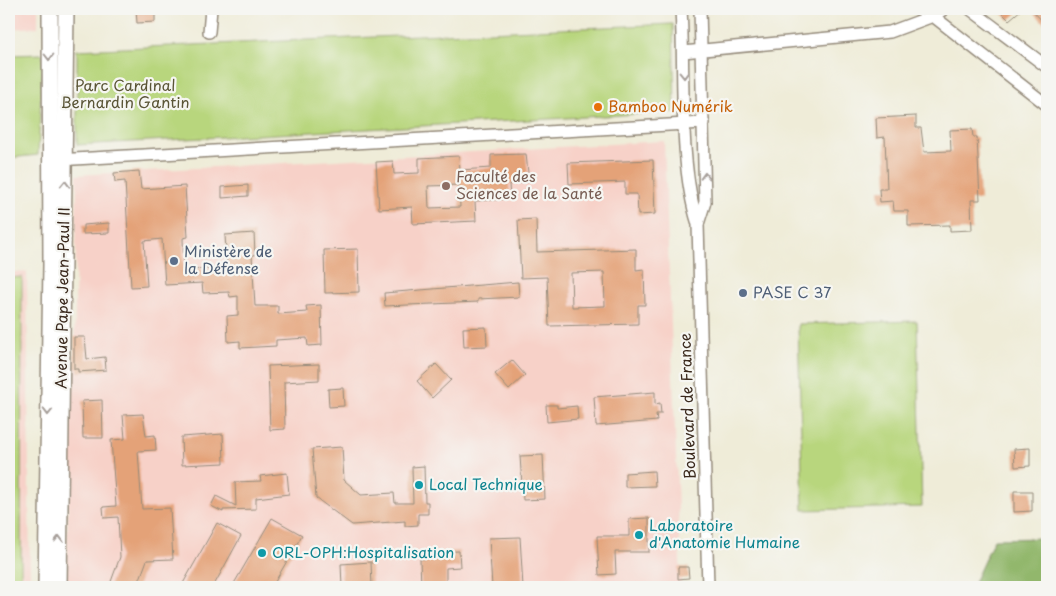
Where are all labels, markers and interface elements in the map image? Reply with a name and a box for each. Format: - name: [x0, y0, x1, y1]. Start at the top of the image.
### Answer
- one-way arrow: [44, 54, 54, 62]
- one-way arrow: [679, 72, 689, 79]
- park label: Parc Cardinal Bernardin Gantin: [60, 73, 190, 113]
- place label: Bamboo Numérik: [608, 94, 733, 117]
- marker: Bamboo Numérik: [592, 101, 604, 113]
- place label: Faculté des Sciences de la Santé: [456, 164, 602, 204]
- one-way arrow: [700, 172, 710, 180]
- one-way arrow: [60, 179, 70, 187]
- marker: Faculté des Sciences de la Santé: [440, 180, 452, 192]
- street label: Avenue Pape Jean-Paul II: [48, 207, 75, 389]
- place label: Ministère de la Défense: [184, 239, 272, 279]
- marker: Ministère de la Défense: [168, 255, 180, 267]
- place label: PASE C 37: [753, 280, 831, 303]
- marker: PASE C 37: [737, 287, 749, 299]
- street label: Boulevard de France: [672, 333, 701, 480]
- one-way arrow: [43, 409, 53, 417]
- place label: Local Technique: [429, 472, 543, 495]
- marker: Local Technique: [413, 479, 425, 491]
- place label: Laboratoire d'Anatomie Humaine: [649, 513, 800, 553]
- marker: Laboratoire d'Anatomie Humaine: [633, 529, 645, 541]
- one-way arrow: [54, 534, 65, 542]
- place label: ORL-OPH:Hospitalisation: [272, 540, 454, 563]
- marker: ORL-OPH:Hospitalisation: [256, 547, 268, 559]

